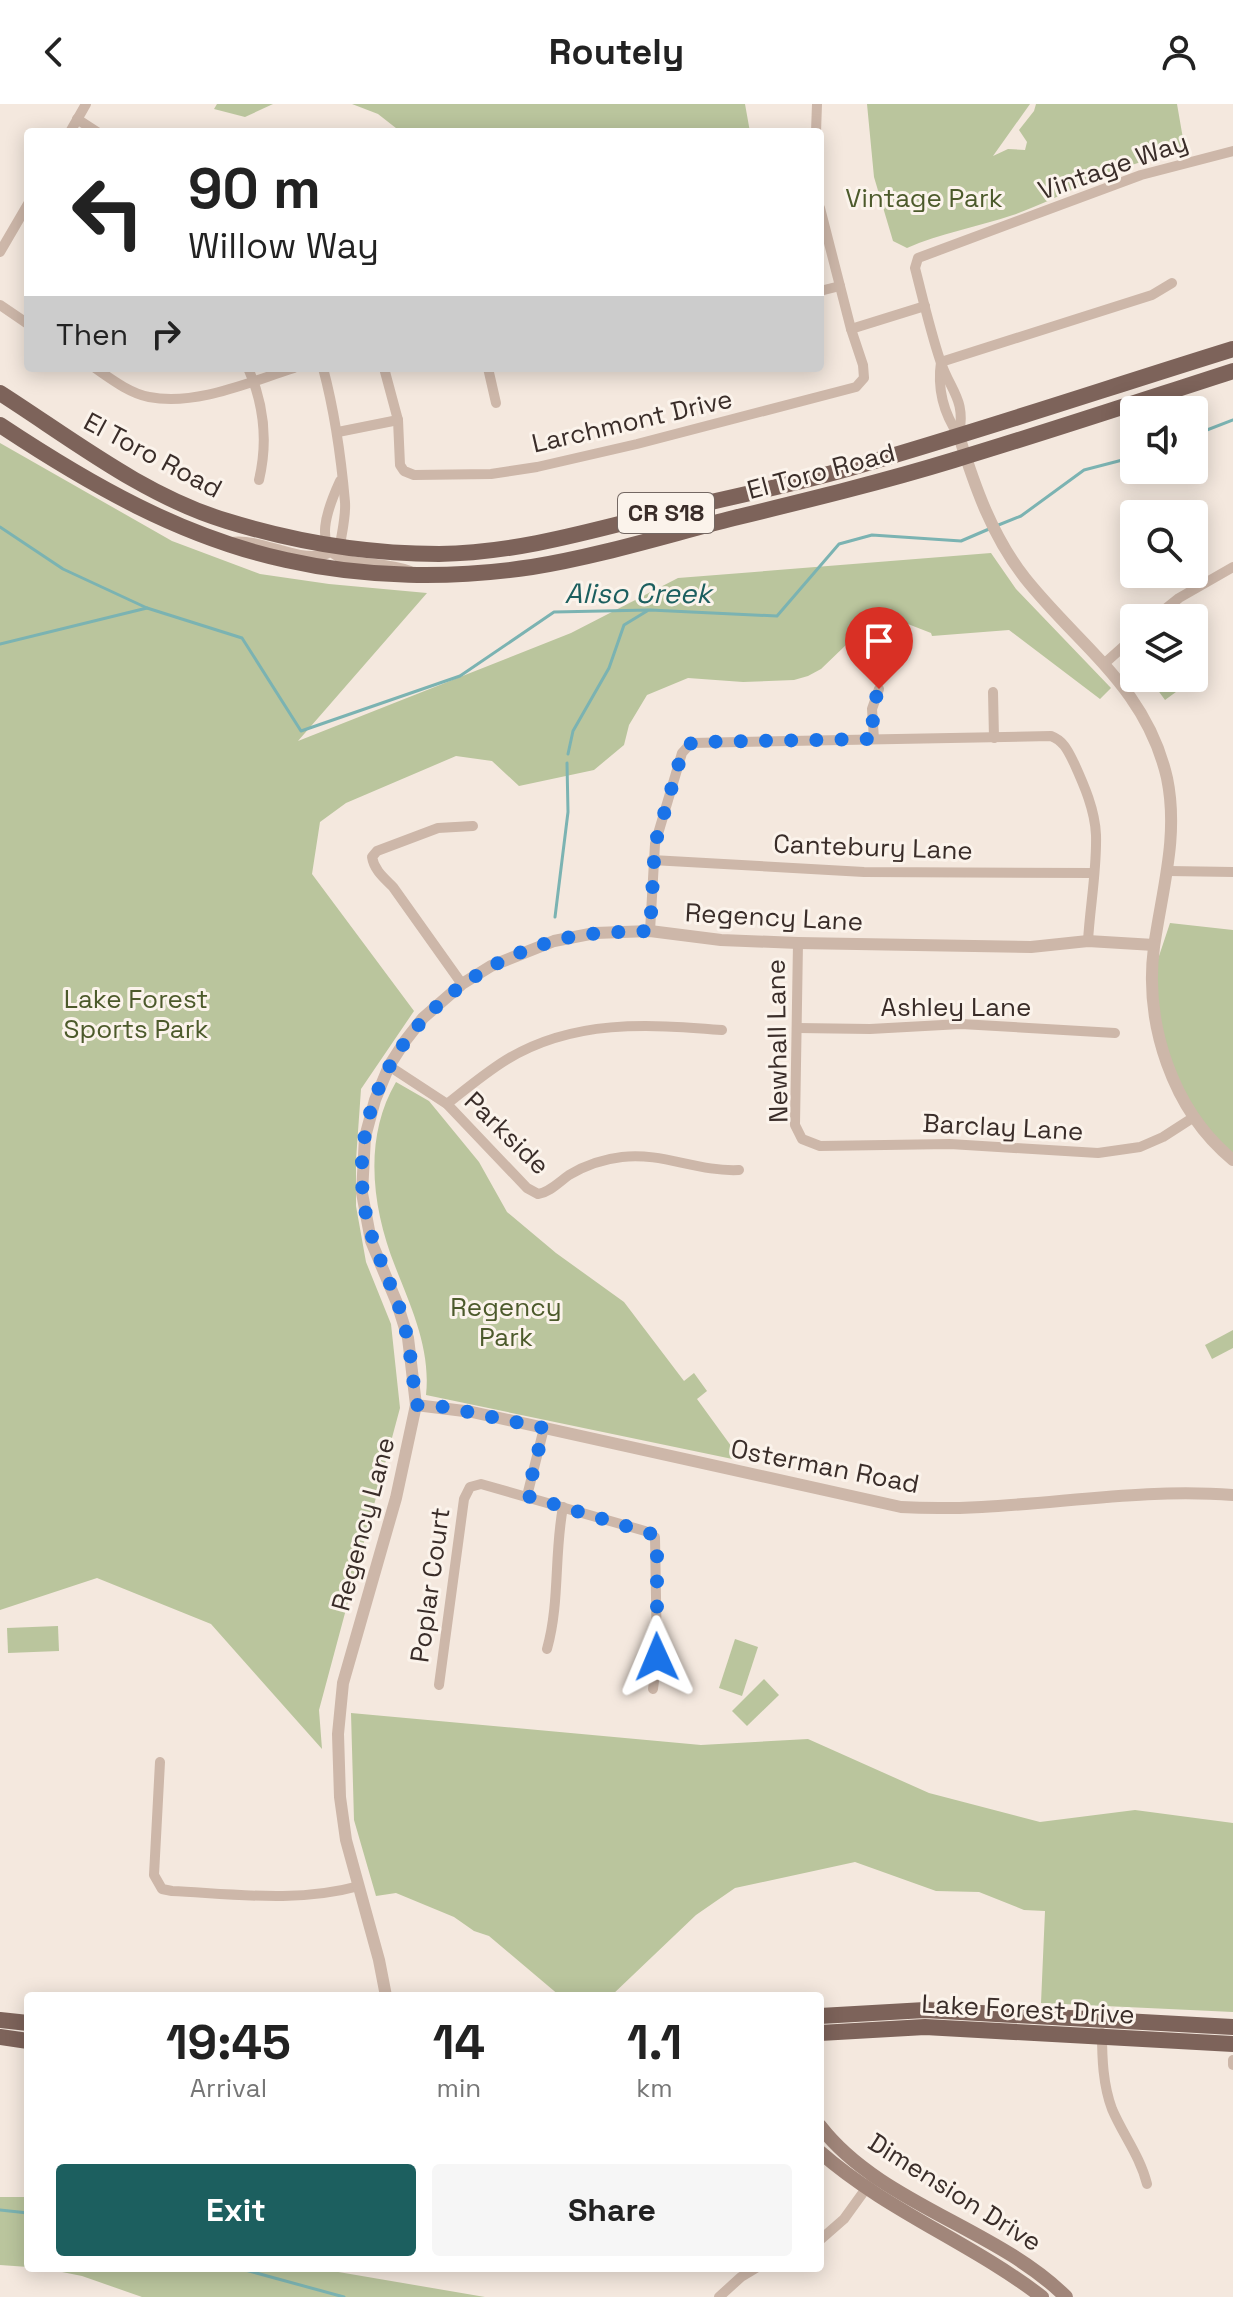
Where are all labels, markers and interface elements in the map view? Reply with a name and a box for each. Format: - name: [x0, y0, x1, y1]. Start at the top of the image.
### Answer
- text: Routely: [549, 29, 684, 75]
- icon: back: [32, 30, 76, 74]
- icon: person: [1157, 30, 1201, 74]
- street label: Vintage Way: [1034, 125, 1192, 207]
- text: 90 m: [188, 153, 321, 224]
- icon: left: [56, 160, 160, 264]
- park label: Vintage Park: [845, 181, 1003, 215]
- text: Willow Way: [188, 223, 379, 269]
- icon: right: [144, 312, 188, 356]
- text: Then: [56, 315, 128, 354]
- street label: Larchmont Drive: [528, 381, 736, 461]
- map controls: [1120, 396, 1208, 692]
- button: sound: [1120, 396, 1208, 484]
- street label: El Toro Road: [78, 404, 228, 506]
- street label: El Toro Road: [743, 435, 899, 507]
- road number: CR S18: [618, 493, 714, 533]
- button: search: [1120, 500, 1208, 588]
- water label: Aliso Creek: [565, 575, 714, 611]
- button: layers: [1120, 604, 1208, 692]
- pin: [845, 607, 913, 689]
- icon: arrive: [857, 619, 901, 663]
- street label: Cantebury Lane: [773, 827, 973, 867]
- street label: Regency Lane: [684, 895, 864, 939]
- street label: Newhall Lane: [759, 959, 795, 1123]
- park label: Lake Forest Sports Park: [64, 982, 208, 1046]
- street label: Ashley Lane: [881, 990, 1031, 1024]
- street label: Parkside: [457, 1084, 557, 1182]
- street label: Barclay Lane: [922, 1106, 1084, 1148]
- park label: Regency Park: [450, 1290, 562, 1354]
- street label: Osterman Road: [728, 1431, 922, 1501]
- street label: Regency Lane: [323, 1433, 403, 1615]
- street label: Poplar Court: [402, 1505, 458, 1665]
- position arrow: [615, 1615, 699, 1699]
- street label: Lake Forest Drive: [920, 1986, 1136, 2032]
- text: 19:45: [166, 2012, 291, 2073]
- text: 14: [433, 2012, 485, 2073]
- text: 1.1: [627, 2012, 682, 2073]
- text: Arrival: [190, 2071, 267, 2105]
- text: min: [437, 2071, 481, 2105]
- text: km: [636, 2071, 673, 2105]
- street label: Dimension Drive: [862, 2125, 1048, 2259]
- button: Exit: [56, 2164, 416, 2256]
- button: Share: [432, 2164, 792, 2256]

